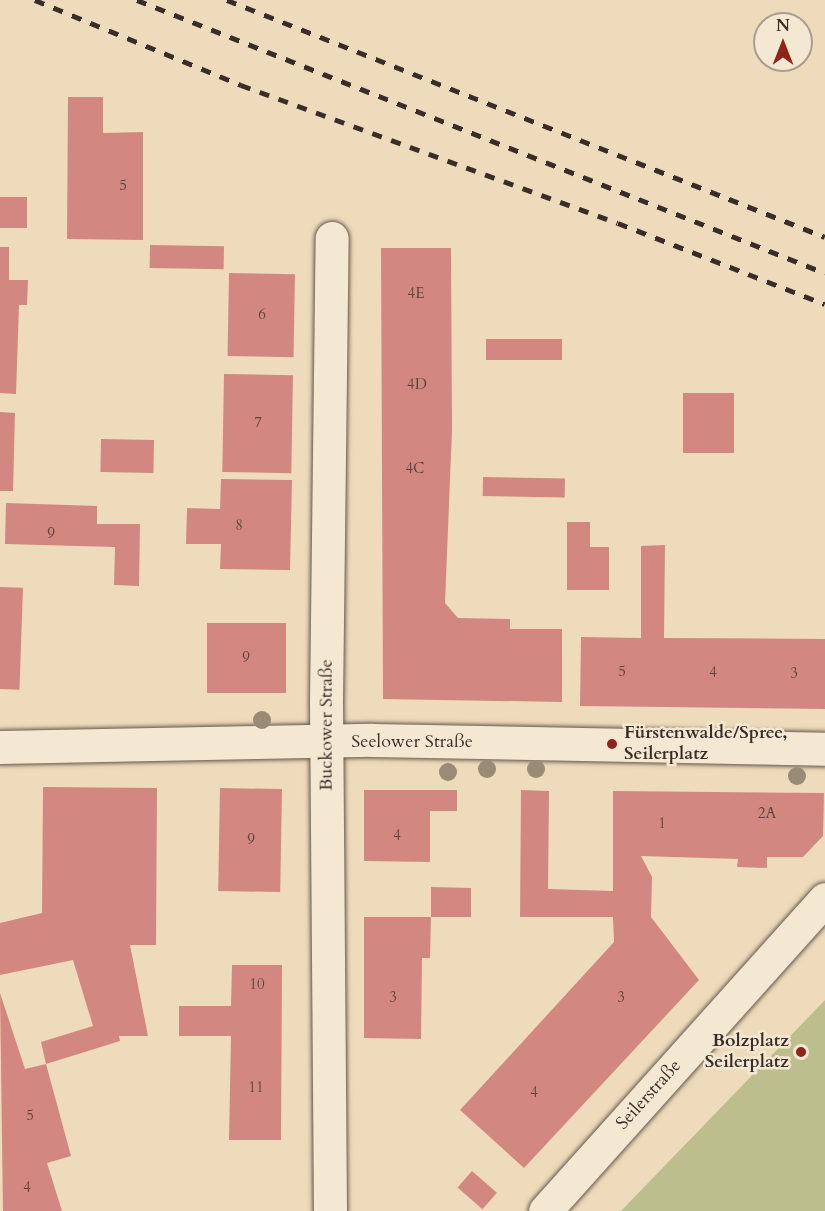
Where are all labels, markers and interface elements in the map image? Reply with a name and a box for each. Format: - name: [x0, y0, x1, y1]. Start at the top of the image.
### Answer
- north arrow: [753, 12, 813, 72]
- text: N: [776, 15, 790, 37]
- house number: 5: [119, 177, 127, 195]
- house number: 4E: [408, 285, 424, 303]
- house number: 6: [258, 306, 266, 324]
- house number: 4D: [407, 376, 427, 394]
- house number: 7: [254, 414, 262, 432]
- house number: 4C: [405, 460, 425, 478]
- house number: 8: [235, 517, 243, 535]
- house number: 9: [47, 525, 55, 543]
- house number: 9: [242, 649, 250, 667]
- street label: Buckower Straße: [316, 659, 338, 791]
- house number: 5: [618, 663, 626, 681]
- house number: 4: [709, 664, 717, 682]
- house number: 3: [790, 665, 798, 683]
- place label: Fürstenwalde/Spree, Seilerplatz: [624, 723, 788, 766]
- street label: Seelower Straße: [351, 731, 473, 753]
- marker: Fürstenwalde/Spree, Seilerplatz: [605, 737, 619, 751]
- house number: 2A: [758, 805, 776, 823]
- house number: 1: [658, 815, 666, 833]
- house number: 4: [393, 827, 401, 845]
- house number: 9: [247, 831, 255, 849]
- house number: 10: [249, 976, 265, 994]
- house number: 3: [389, 989, 397, 1007]
- house number: 3: [617, 989, 625, 1007]
- place label: Bolzplatz Seilerplatz: [705, 1031, 789, 1074]
- marker: Bolzplatz Seilerplatz: [794, 1045, 808, 1059]
- street label: Seilerstraße: [612, 1056, 686, 1134]
- house number: 11: [248, 1079, 264, 1097]
- house number: 4: [530, 1084, 538, 1102]
- house number: 5: [26, 1107, 34, 1125]
- house number: 4: [23, 1179, 31, 1197]

